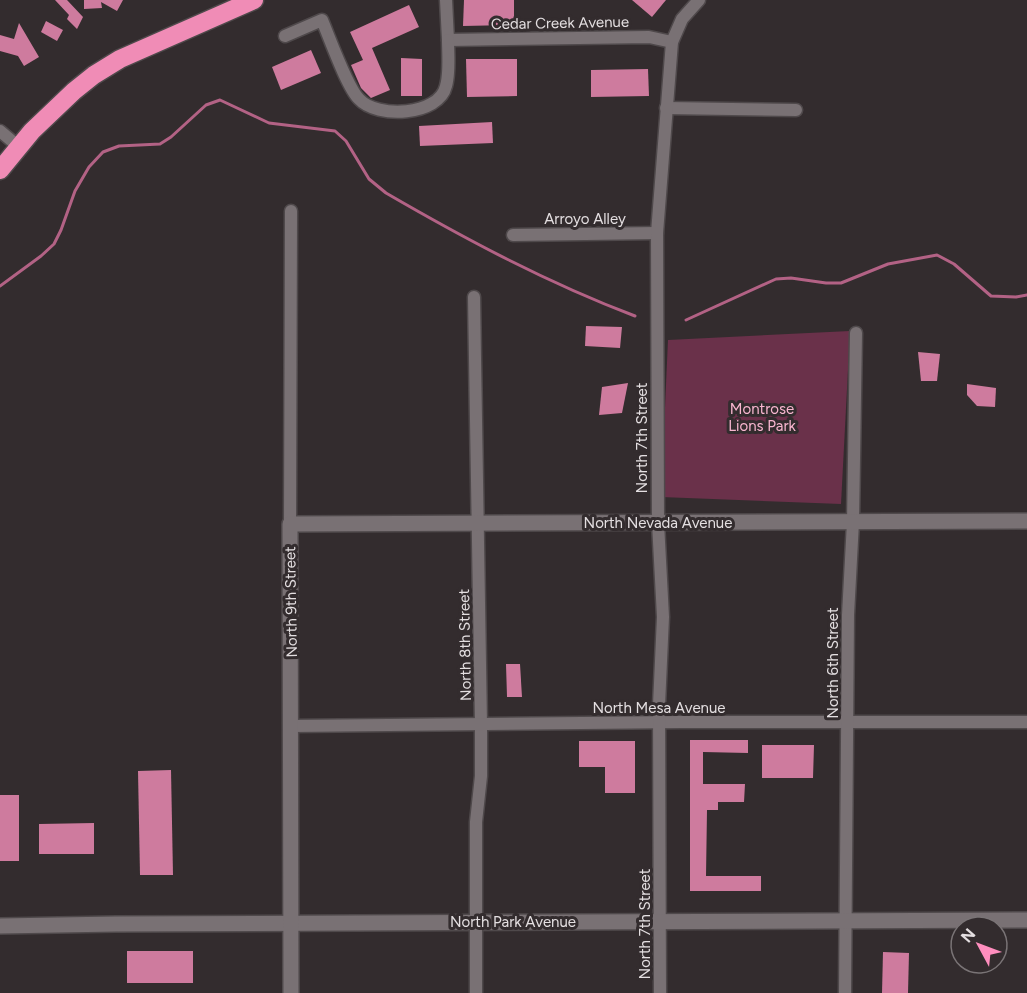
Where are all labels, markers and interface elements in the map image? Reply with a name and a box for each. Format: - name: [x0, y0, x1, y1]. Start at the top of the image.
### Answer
- street label: Cedar Creek Avenue: [491, 13, 629, 33]
- street label: Arroyo Alley: [544, 210, 626, 228]
- street label: North 7th Street: [633, 382, 651, 493]
- park label: Montrose Lions Park: [728, 400, 797, 435]
- street label: North Nevada Avenue: [584, 514, 732, 532]
- street label: North 9th Street: [281, 546, 301, 658]
- street label: North 8th Street: [455, 588, 475, 701]
- street label: North 6th Street: [824, 607, 842, 719]
- street label: North Mesa Avenue: [592, 699, 726, 717]
- street label: North 7th Street: [636, 868, 654, 979]
- street label: North Park Avenue: [450, 913, 576, 931]
- north arrow: [949, 915, 1009, 975]
- text: N: [957, 925, 979, 946]

